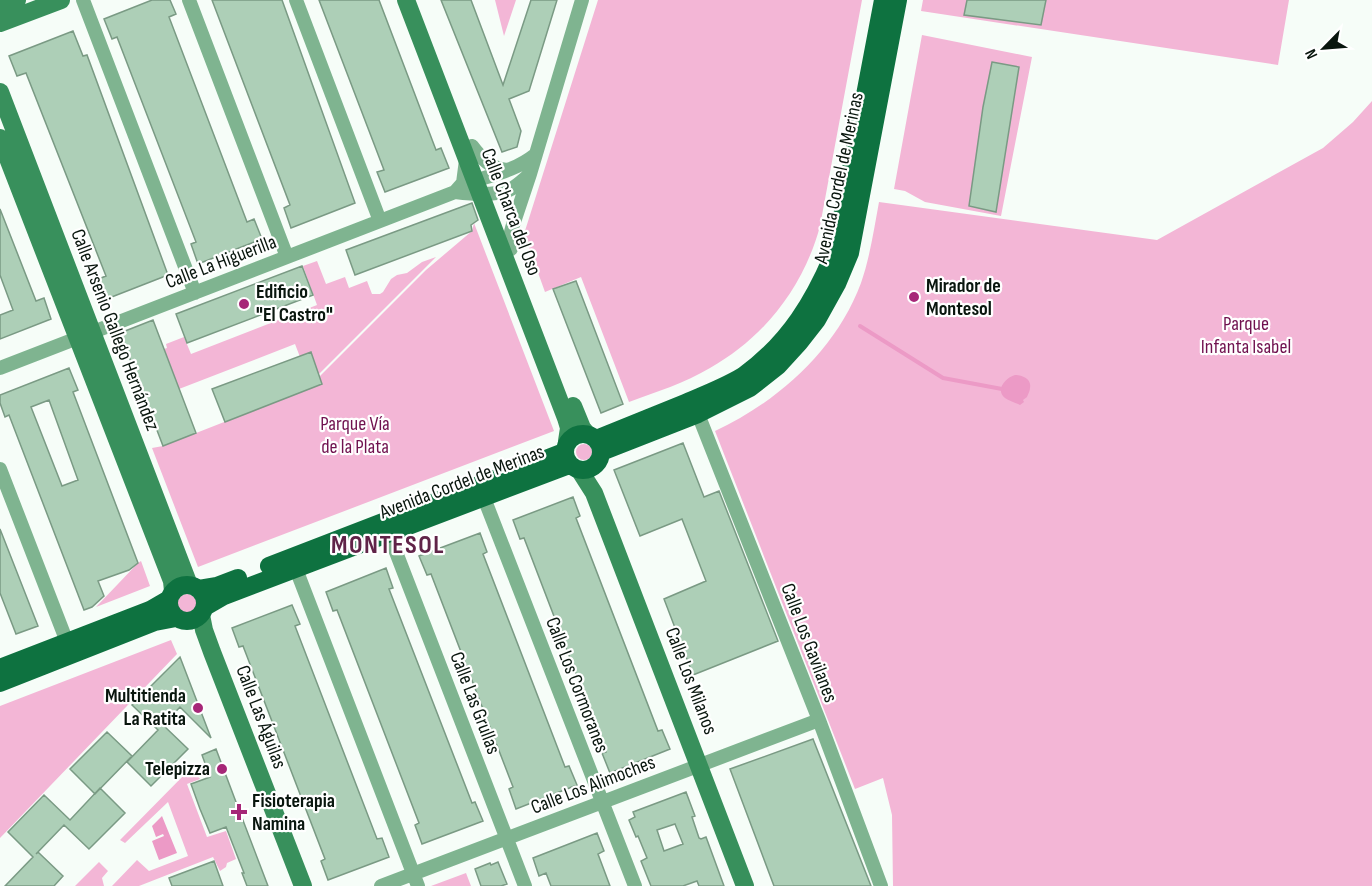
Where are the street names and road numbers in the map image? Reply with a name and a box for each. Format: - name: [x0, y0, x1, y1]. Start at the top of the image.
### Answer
- street label: Avenida Cordel de Merinas: [809, 90, 869, 267]
- street label: Calle Charca del Oso: [476, 145, 546, 279]
- street label: Calle Arsenio Gallego Hernández: [65, 226, 165, 434]
- street label: Calle La Higuerilla: [162, 230, 280, 294]
- street label: Avenida Cordel de Merinas: [375, 440, 548, 525]
- street label: Calle Los Gavilanes: [775, 580, 843, 706]
- street label: Calle Los Cormoranes: [540, 614, 614, 756]
- street label: Calle Los Milanos: [660, 624, 722, 738]
- street label: Calle Las Grullas: [445, 648, 505, 758]
- street label: Calle Las Águilas: [230, 662, 292, 772]
- street label: Calle Los Alimoches: [527, 750, 659, 820]

